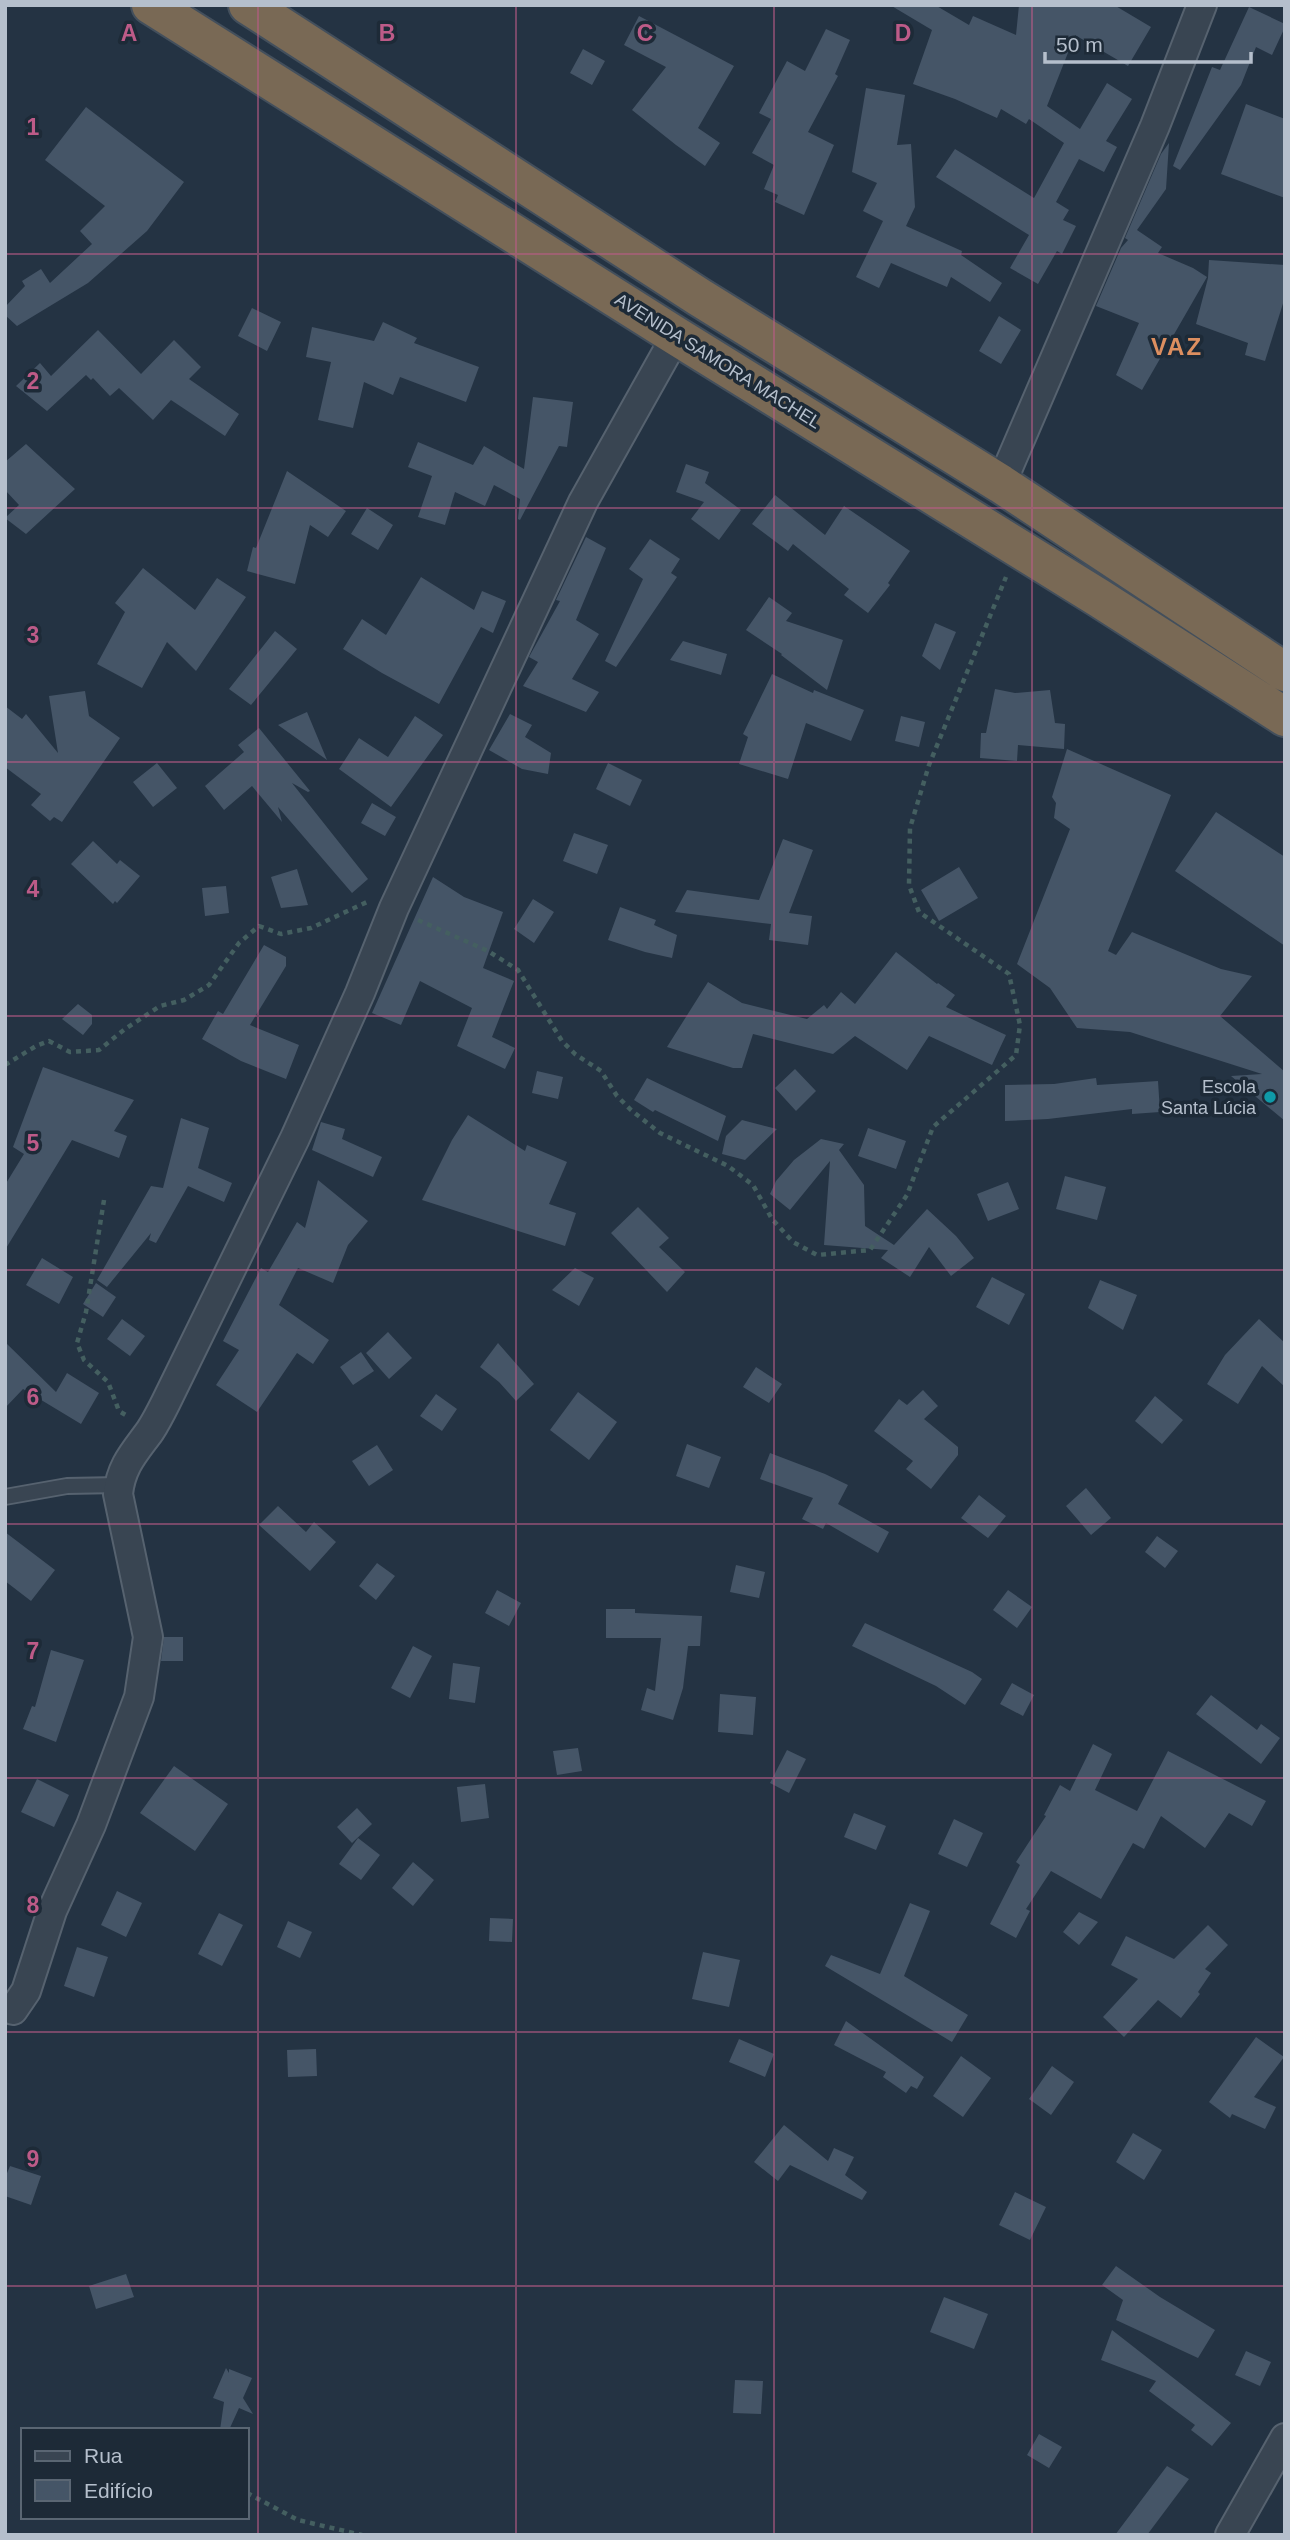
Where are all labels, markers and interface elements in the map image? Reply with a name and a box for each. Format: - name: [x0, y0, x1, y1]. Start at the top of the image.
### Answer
- text: A: [121, 20, 137, 46]
- text: B: [379, 20, 395, 46]
- text: C: [637, 20, 653, 46]
- text: D: [895, 20, 911, 46]
- scale bar: [1045, 21, 1252, 65]
- text: 50 m: [1056, 33, 1103, 56]
- text: 1: [27, 114, 40, 140]
- street label: AVENIDA SAMORA MACHEL: [611, 289, 825, 433]
- district label: VAZ: [1151, 333, 1203, 360]
- text: 2: [27, 368, 39, 394]
- text: 3: [27, 622, 39, 648]
- text: 4: [27, 876, 40, 902]
- place label: Escola Santa Lúcia: [1161, 1077, 1257, 1118]
- marker: Escola Santa Lúcia: [1262, 1089, 1278, 1105]
- text: 5: [27, 1130, 40, 1156]
- text: 6: [27, 1384, 39, 1410]
- text: 7: [27, 1638, 39, 1664]
- text: 8: [27, 1892, 40, 1918]
- text: 9: [27, 2146, 39, 2172]
- legend: [21, 2428, 248, 2519]
- text: Rua: [84, 2444, 123, 2467]
- text: Edifício: [84, 2479, 153, 2502]

